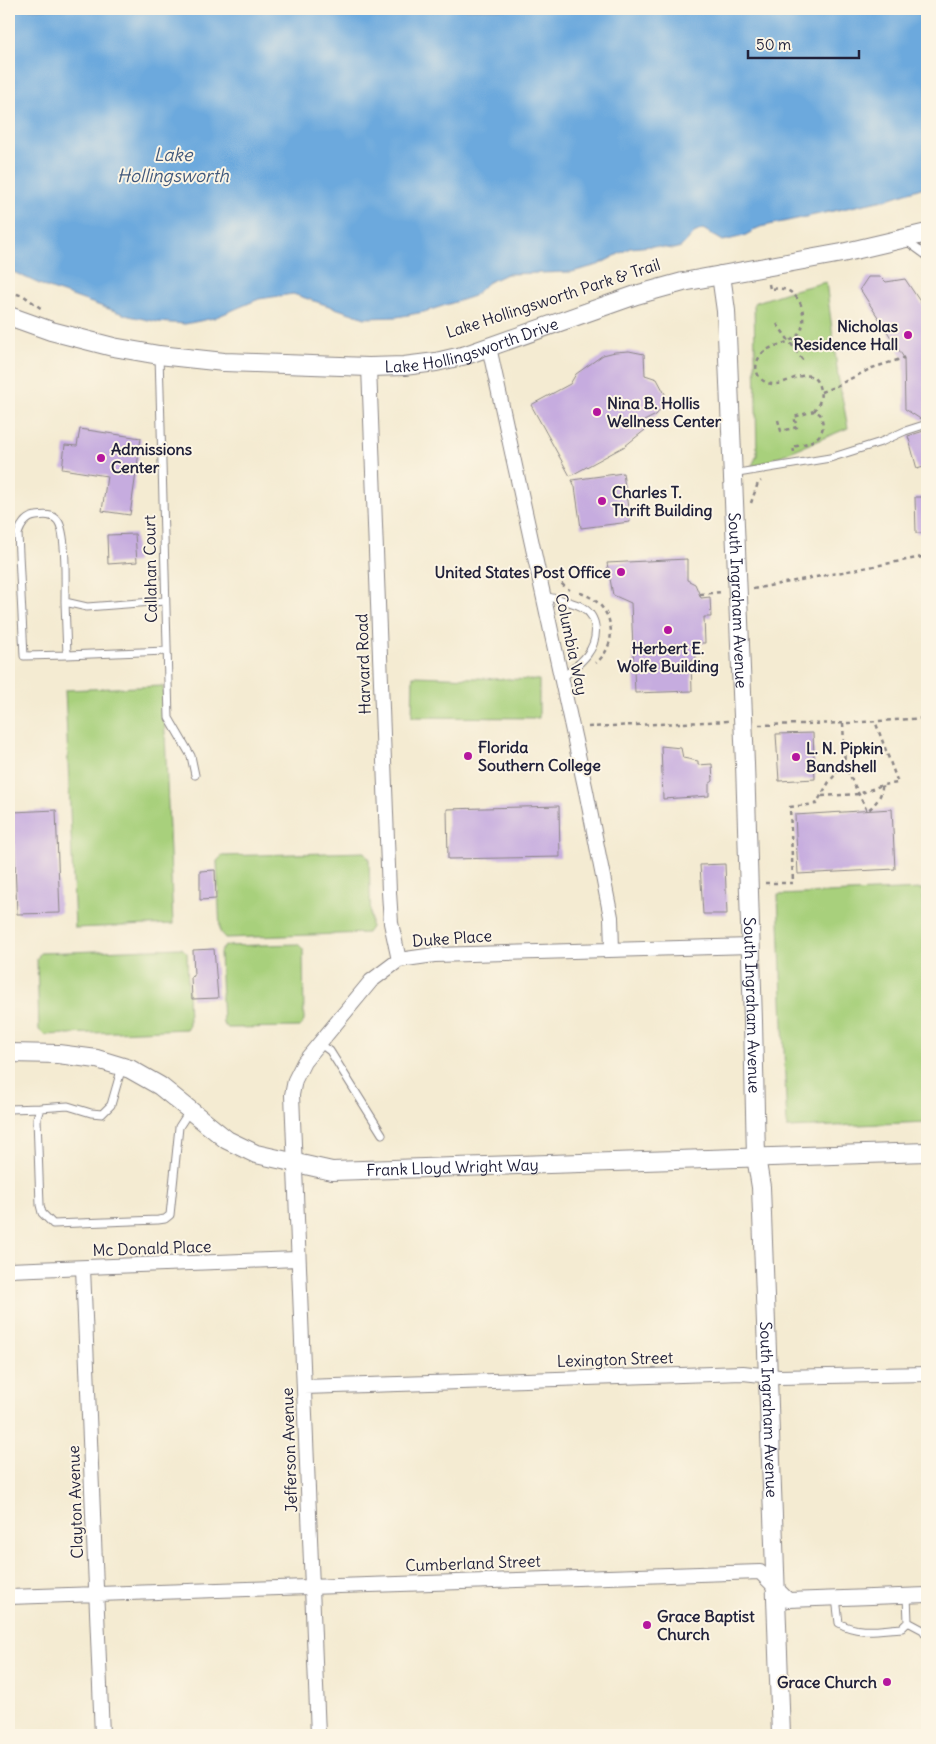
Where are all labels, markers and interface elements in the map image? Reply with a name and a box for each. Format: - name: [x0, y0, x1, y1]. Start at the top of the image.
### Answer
- scale bar: [748, 28, 860, 60]
- text: 50 m: [756, 35, 791, 54]
- water label: Lake Hollingsworth: [117, 143, 230, 187]
- street label: Lake Hollingsworth Park & Trail: [443, 254, 663, 342]
- street label: Lake Hollingsworth Drive: [384, 313, 561, 377]
- place label: Nicholas Residence Hall: [793, 316, 898, 354]
- marker: Nicholas Residence Hall: [902, 329, 914, 341]
- place label: Nina B. Hollis Wellness Center: [607, 393, 722, 431]
- marker: Nina B. Hollis Wellness Center: [591, 406, 603, 418]
- place label: Admissions Center: [111, 439, 192, 477]
- marker: Admissions Center: [95, 452, 107, 464]
- place label: Charles T. Thrift Building: [612, 482, 712, 521]
- marker: Charles T. Thrift Building: [596, 495, 608, 507]
- street label: South Ingraham Avenue: [724, 512, 752, 689]
- street label: Callahan Court: [139, 514, 161, 623]
- place label: United States Post Office: [435, 562, 611, 582]
- marker: United States Post Office: [615, 566, 627, 578]
- street label: Columbia Way: [551, 591, 593, 697]
- street label: Harvard Road: [351, 613, 375, 715]
- marker: Herbert E. Wolfe Building: [662, 624, 674, 636]
- place label: Herbert E. Wolfe Building: [617, 638, 719, 677]
- place label: Florida Southern College: [478, 737, 601, 776]
- place label: L. N. Pipkin Bandshell: [806, 738, 883, 776]
- marker: Florida Southern College: [462, 750, 474, 762]
- marker: L. N. Pipkin Bandshell: [790, 751, 802, 763]
- street label: South Ingraham Avenue: [740, 917, 765, 1093]
- street label: Duke Place: [411, 925, 493, 951]
- street label: Frank Lloyd Wright Way: [366, 1154, 539, 1180]
- street label: Mc Donald Place: [92, 1236, 212, 1260]
- street label: South Ingraham Avenue: [756, 1321, 782, 1498]
- street label: Lexington Street: [556, 1347, 674, 1371]
- street label: Jefferson Avenue: [277, 1387, 301, 1513]
- street label: Clayton Avenue: [63, 1445, 87, 1559]
- street label: Cumberland Street: [405, 1551, 542, 1575]
- place label: Grace Baptist Church: [657, 1606, 755, 1644]
- marker: Grace Baptist Church: [641, 1619, 653, 1631]
- place label: Grace Church: [777, 1672, 877, 1692]
- marker: Grace Church: [881, 1676, 893, 1688]

